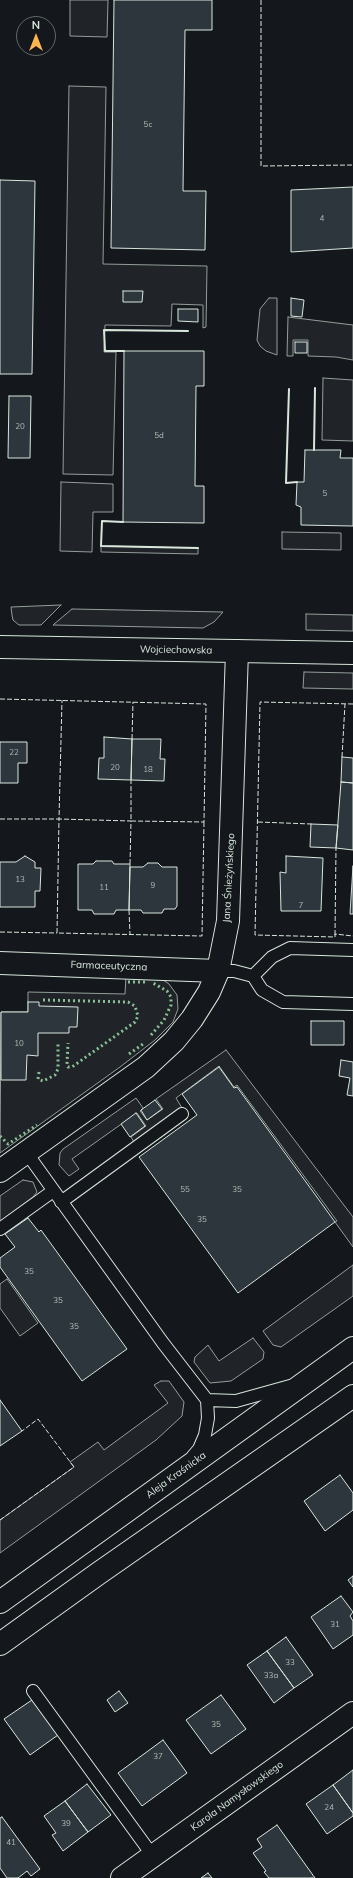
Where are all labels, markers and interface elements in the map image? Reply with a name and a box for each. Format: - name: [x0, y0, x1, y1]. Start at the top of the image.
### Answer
- north arrow: [16, 16, 56, 56]
- text: N: [32, 18, 40, 32]
- house number: 5c: [144, 120, 152, 130]
- house number: 4: [320, 214, 324, 224]
- house number: 20: [15, 422, 25, 432]
- house number: 5d: [154, 431, 164, 441]
- house number: 5: [323, 489, 327, 499]
- street label: Wojciechowska: [140, 643, 212, 657]
- house number: 22: [9, 748, 19, 758]
- house number: 20: [110, 763, 120, 773]
- house number: 18: [143, 765, 153, 775]
- street label: Jana Śnieżyńskiego: [221, 833, 237, 923]
- house number: 13: [15, 875, 25, 885]
- house number: 9: [151, 881, 155, 891]
- house number: 11: [99, 883, 109, 893]
- house number: 7: [299, 901, 303, 911]
- street label: Farmaceutyczna: [70, 959, 148, 973]
- house number: 10: [14, 1039, 24, 1049]
- house number: 55: [180, 1185, 190, 1195]
- house number: 35: [232, 1185, 242, 1195]
- house number: 35: [197, 1215, 207, 1225]
- house number: 35: [24, 1267, 34, 1277]
- house number: 35: [53, 1296, 63, 1306]
- house number: 35: [69, 1322, 79, 1332]
- street label: Aleja Kraśnicka: [144, 1449, 208, 1501]
- house number: 31: [330, 1620, 340, 1630]
- house number: 33: [285, 1658, 295, 1668]
- house number: 33a: [264, 1671, 278, 1681]
- house number: 35: [211, 1720, 221, 1730]
- house number: 37: [153, 1752, 163, 1762]
- street label: Karola Namysłowskiego: [188, 1758, 286, 1834]
- house number: 24: [324, 1803, 334, 1813]
- house number: 39: [61, 1819, 71, 1829]
- house number: 41: [6, 1838, 16, 1848]

